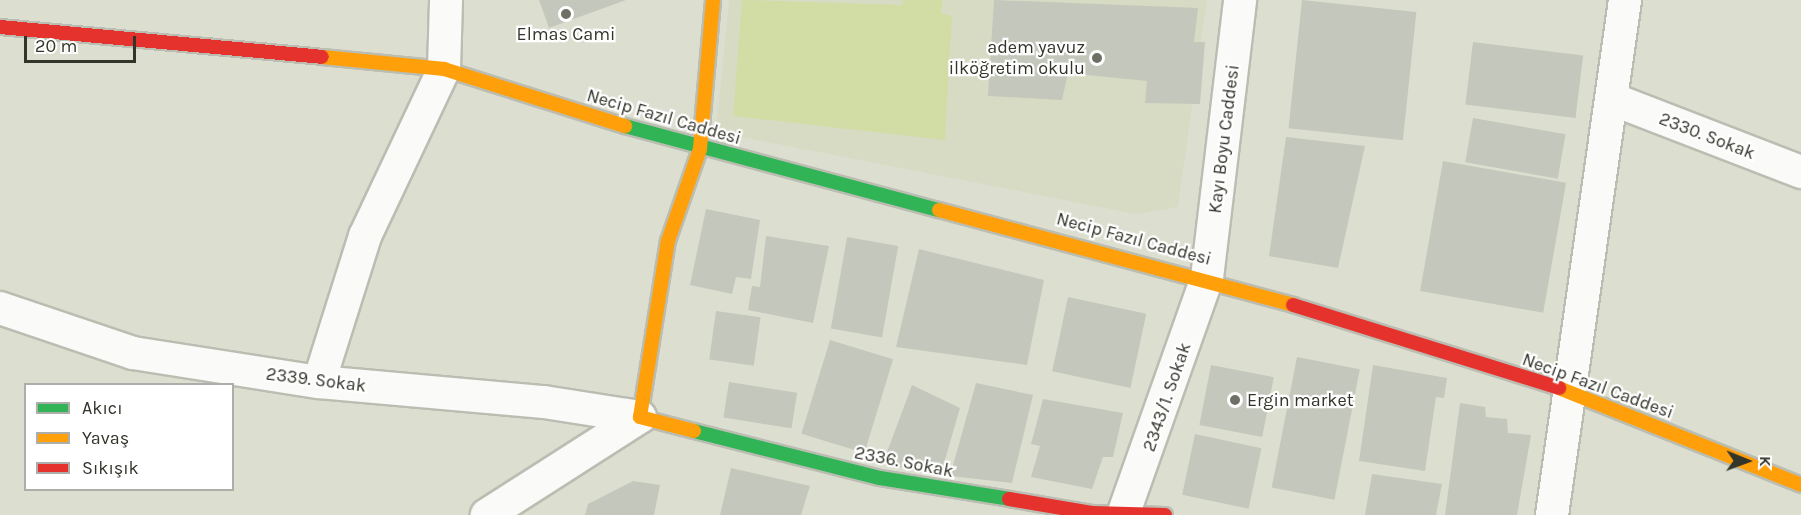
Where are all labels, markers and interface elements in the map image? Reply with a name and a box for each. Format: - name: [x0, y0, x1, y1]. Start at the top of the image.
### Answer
- marker: Elmas Cami: [559, 7, 573, 21]
- place label: Elmas Cami: [517, 23, 615, 45]
- scale bar: [27, 24, 140, 62]
- text: 20 m: [35, 35, 77, 57]
- place label: adem yavuz ilköğretim okulu: [949, 37, 1085, 80]
- marker: adem yavuz ilköğretim okulu: [1090, 51, 1104, 65]
- street label: Kayı Boyu Caddesi: [1204, 63, 1244, 215]
- street label: Necip Fazıl Caddesi: [584, 85, 744, 149]
- street label: 2330. Sokak: [1656, 108, 1758, 164]
- street label: Necip Fazıl Caddesi: [1054, 208, 1214, 270]
- street label: 2343/1. Sokak: [1138, 340, 1196, 454]
- street label: Necip Fazıl Caddesi: [1519, 349, 1677, 423]
- street label: 2339. Sokak: [265, 363, 367, 397]
- legend: [24, 383, 234, 491]
- place label: Ergin market: [1247, 389, 1353, 411]
- marker: Ergin market: [1228, 393, 1242, 407]
- text: Akıcı: [82, 397, 123, 419]
- text: Yavaş: [82, 427, 129, 449]
- north arrow: [1717, 431, 1777, 491]
- street label: 2336. Sokak: [853, 442, 955, 482]
- text: K: [1756, 456, 1775, 467]
- text: Sıkışık: [82, 457, 139, 479]

